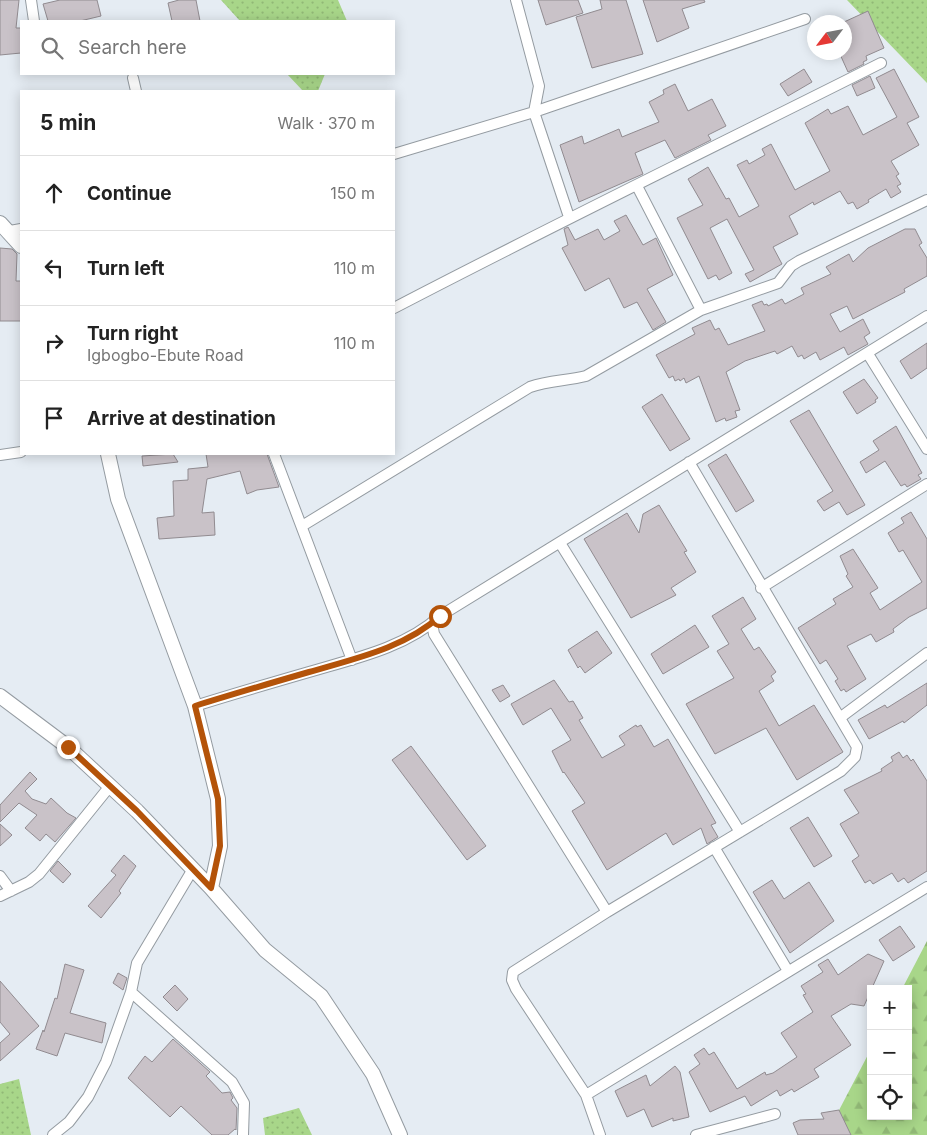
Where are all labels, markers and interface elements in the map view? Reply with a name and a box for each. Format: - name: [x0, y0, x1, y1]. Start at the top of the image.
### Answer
- north arrow: [807, 15, 852, 60]
- search box: [20, 20, 395, 75]
- icon: search: [38, 34, 66, 62]
- text: Search here: [78, 36, 187, 59]
- text: 5 min: [40, 110, 96, 135]
- text: Walk · 370 m: [278, 113, 375, 133]
- icon: ahead: [40, 179, 68, 207]
- text: Continue: [87, 182, 172, 205]
- text: 150 m: [330, 183, 375, 203]
- icon: left: [40, 254, 68, 282]
- text: Turn left: [87, 257, 165, 280]
- text: 110 m: [333, 258, 375, 278]
- text: Turn right: [87, 322, 178, 345]
- icon: right: [40, 329, 68, 357]
- text: 110 m: [333, 333, 375, 353]
- text: Igbogbo-Ebute Road: [87, 345, 243, 365]
- icon: arrive: [40, 404, 68, 432]
- text: Arrive at destination: [87, 407, 276, 430]
- route start: [429, 605, 452, 628]
- route end: [57, 736, 80, 759]
- map controls: [867, 985, 912, 1120]
- button: +: [867, 985, 912, 1030]
- button: −: [867, 1030, 912, 1075]
- button: locate: [867, 1075, 912, 1120]

